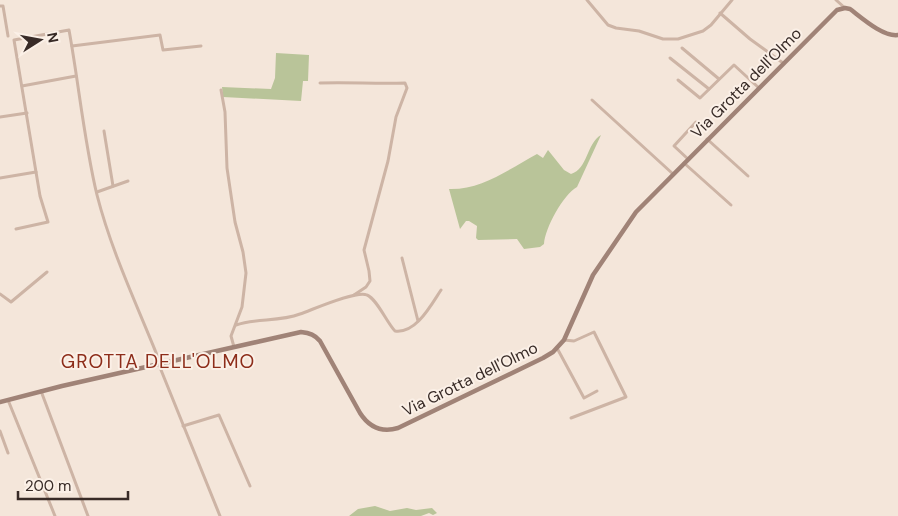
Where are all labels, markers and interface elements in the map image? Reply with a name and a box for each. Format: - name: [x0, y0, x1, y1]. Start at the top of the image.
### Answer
- north arrow: [15, 15, 65, 65]
- street label: Via Grotta dell'Olmo: [686, 23, 806, 143]
- text: N: [43, 31, 63, 44]
- street label: Via Grotta dell'Olmo: [399, 337, 541, 421]
- district label: GROTTA DELL'OLMO: [61, 349, 255, 374]
- scale bar: [18, 468, 128, 500]
- text: 200 m: [25, 476, 71, 496]

